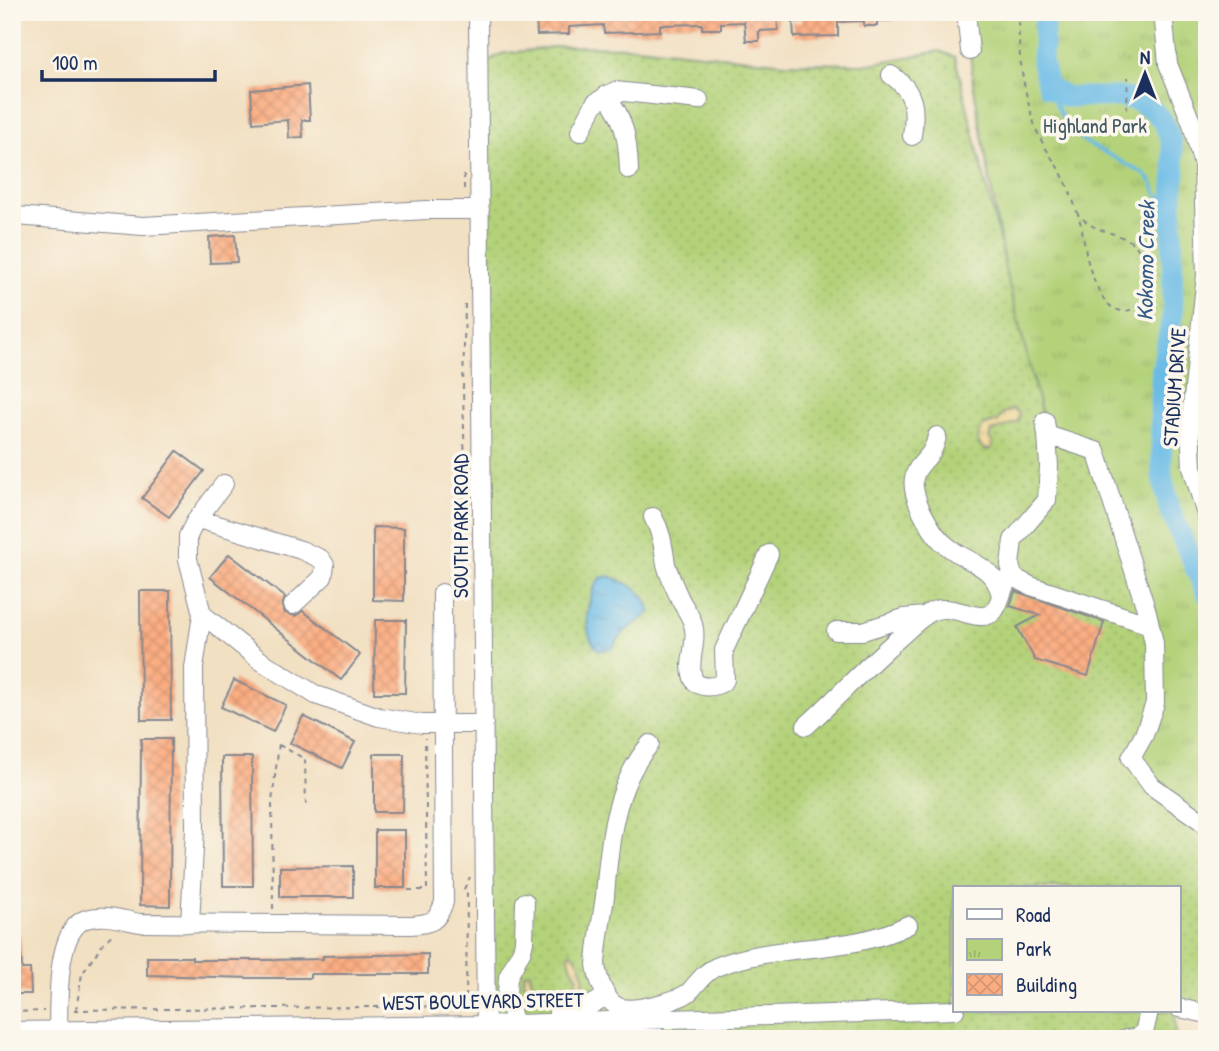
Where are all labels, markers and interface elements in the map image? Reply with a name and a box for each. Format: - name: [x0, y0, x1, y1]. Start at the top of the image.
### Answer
- scale bar: [42, 38, 215, 82]
- north arrow: [1110, 38, 1180, 108]
- text: N: [1140, 44, 1150, 70]
- text: 100 m: [52, 48, 98, 77]
- park label: Highland Park: [1043, 111, 1147, 140]
- water label: Kokomo Creek: [1128, 198, 1162, 321]
- street label: STADIUM DRIVE: [1155, 327, 1193, 447]
- street label: SOUTH PARK ROAD: [446, 454, 475, 598]
- legend: [953, 886, 1180, 1012]
- text: Road: [1016, 900, 1050, 929]
- text: Park: [1016, 934, 1051, 963]
- text: Building: [1016, 970, 1077, 999]
- street label: WEST BOULEVARD STREET: [382, 985, 585, 1017]

